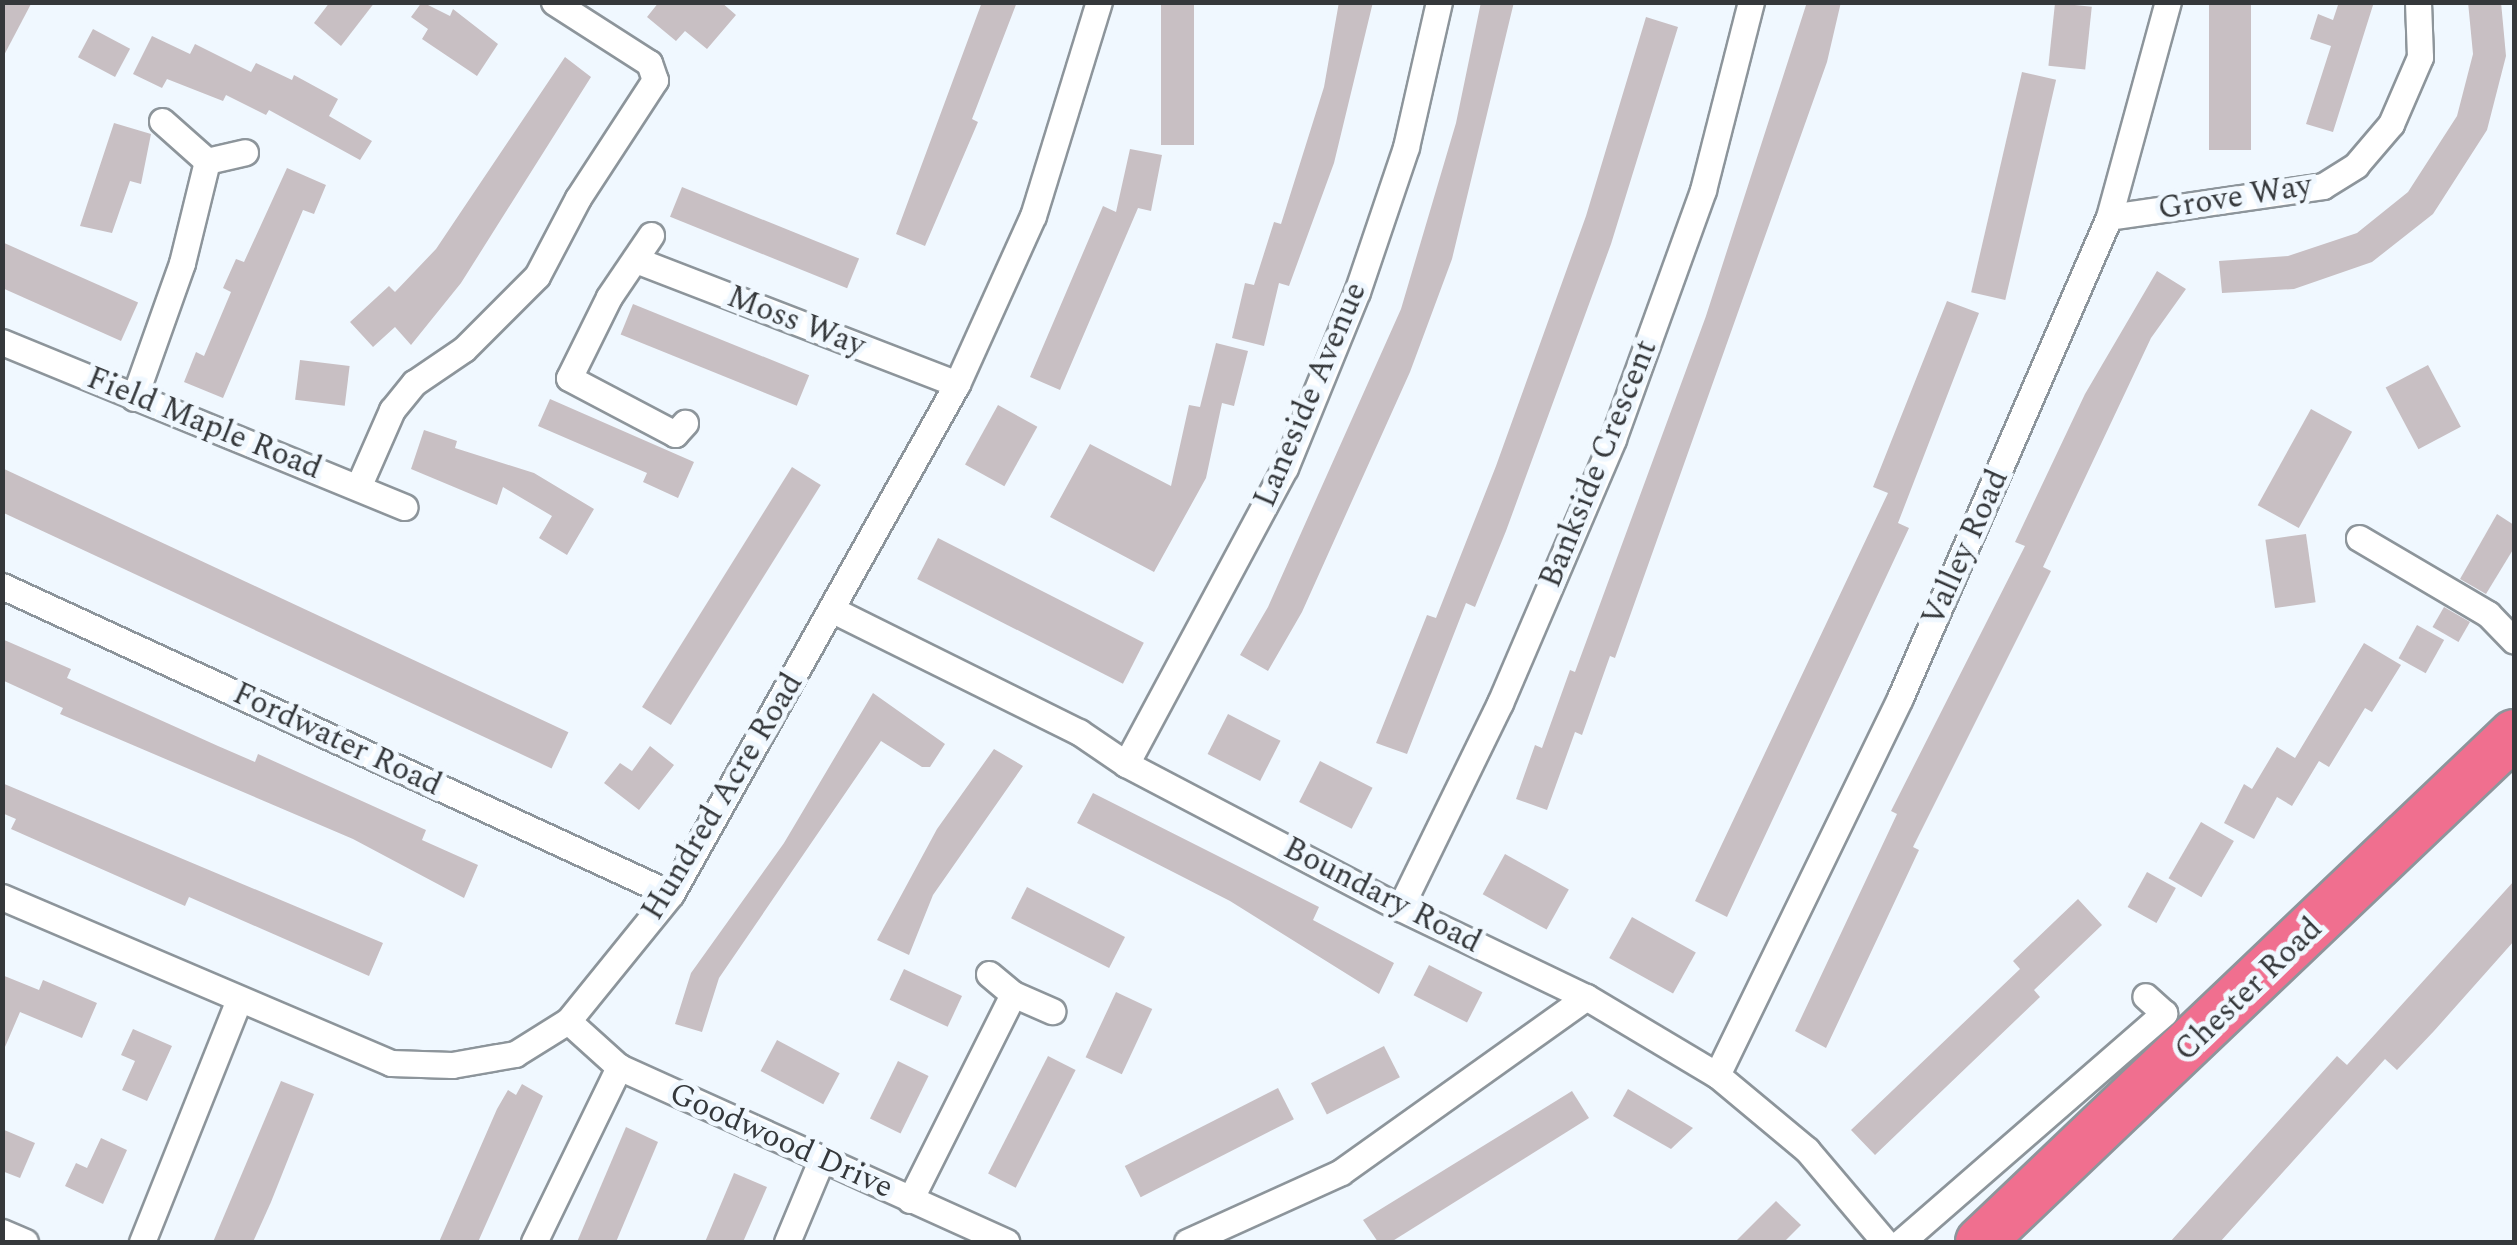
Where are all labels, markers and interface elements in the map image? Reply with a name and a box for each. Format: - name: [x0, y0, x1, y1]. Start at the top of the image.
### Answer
- street label: Grove Way: [2155, 167, 2315, 229]
- street label: Laneside Avenue: [1246, 277, 1376, 513]
- street label: Moss Way: [721, 278, 871, 366]
- street label: Bankside Crescent: [1532, 335, 1666, 593]
- street label: Field Maple Road: [81, 359, 327, 489]
- street label: Valley Road: [1914, 464, 2018, 632]
- street label: Hundred Acre Road: [634, 666, 812, 928]
- street label: Fordwater Road: [226, 675, 448, 805]
- street label: Boundary Road: [1277, 830, 1487, 962]
- street label: Chester Road: [2167, 910, 2331, 1070]
- street label: Goodwood Drive: [663, 1075, 899, 1207]

